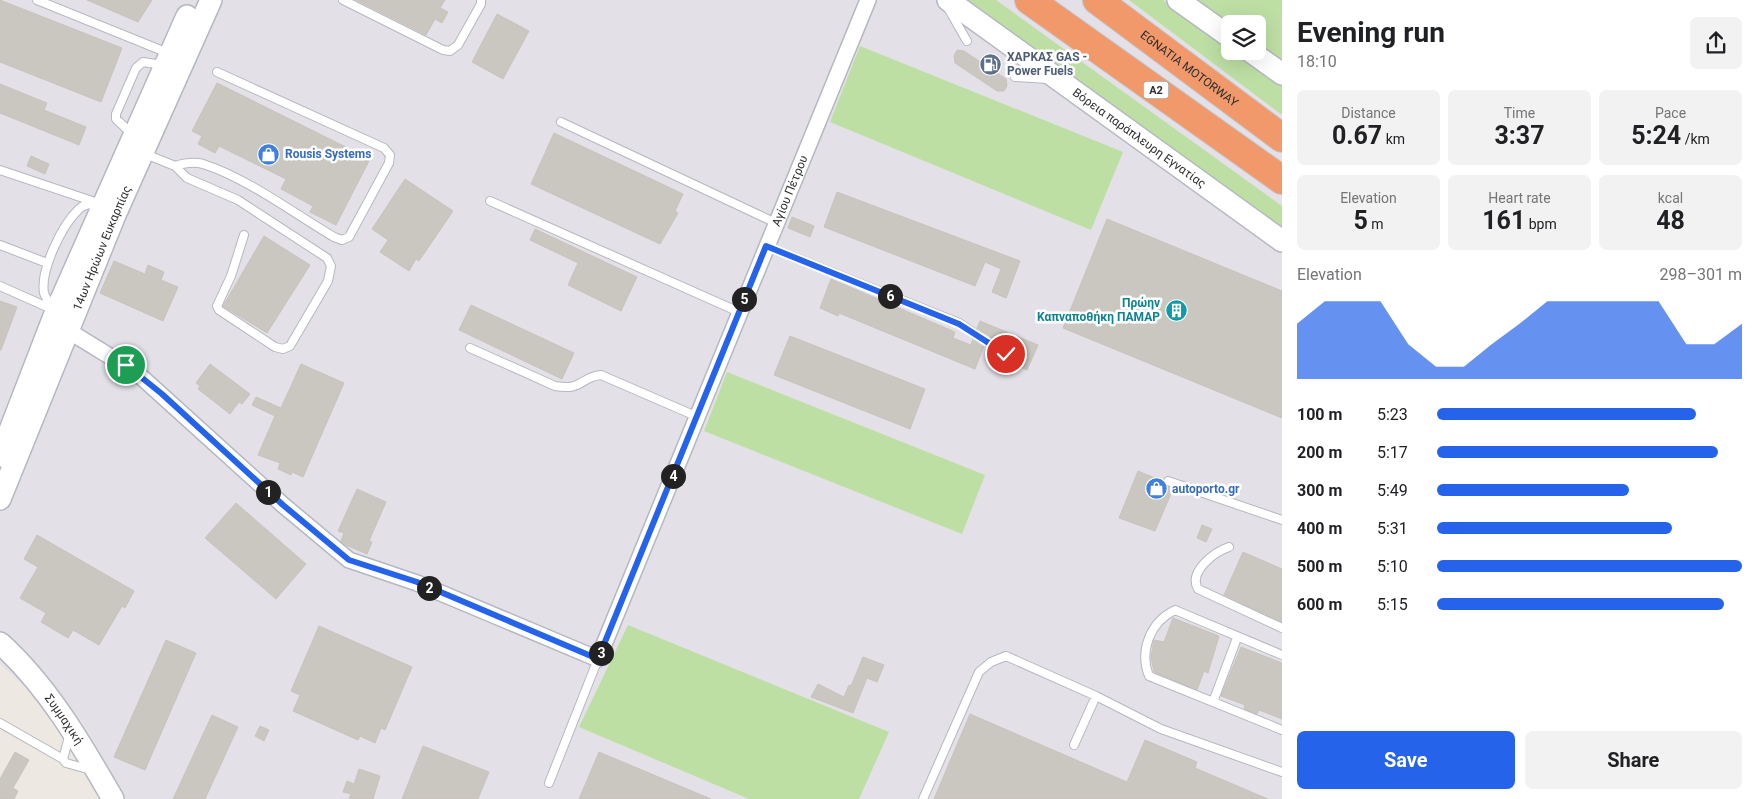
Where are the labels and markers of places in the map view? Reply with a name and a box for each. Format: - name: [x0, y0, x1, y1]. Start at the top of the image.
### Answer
- place label: ΧΑΡΚΑΣ GAS - Power Fuels: [1007, 50, 1087, 78]
- fuel station icon: ΧΑΡΚΑΣ GAS - Power Fuels: [979, 52, 1003, 76]
- shop icon: Rousis Systems: [257, 142, 281, 166]
- place label: Rousis Systems: [285, 147, 371, 161]
- pin: 6: [878, 284, 902, 308]
- pin: 5: [732, 286, 756, 312]
- place label: Πρώην Καπναποθήκη ΠΑΜΑΡ: [1037, 296, 1160, 324]
- building icon: Πρώην Καπναποθήκη ΠΑΜΑΡ: [1164, 298, 1188, 322]
- pin: [985, 333, 1027, 375]
- pin: [105, 344, 147, 386]
- pin: 4: [660, 464, 686, 488]
- shop icon: autoporto.gr: [1144, 477, 1168, 501]
- pin: 1: [256, 480, 280, 504]
- place label: autoporto.gr: [1172, 482, 1240, 496]
- pin: 2: [416, 576, 442, 600]
- pin: 3: [588, 640, 614, 666]

